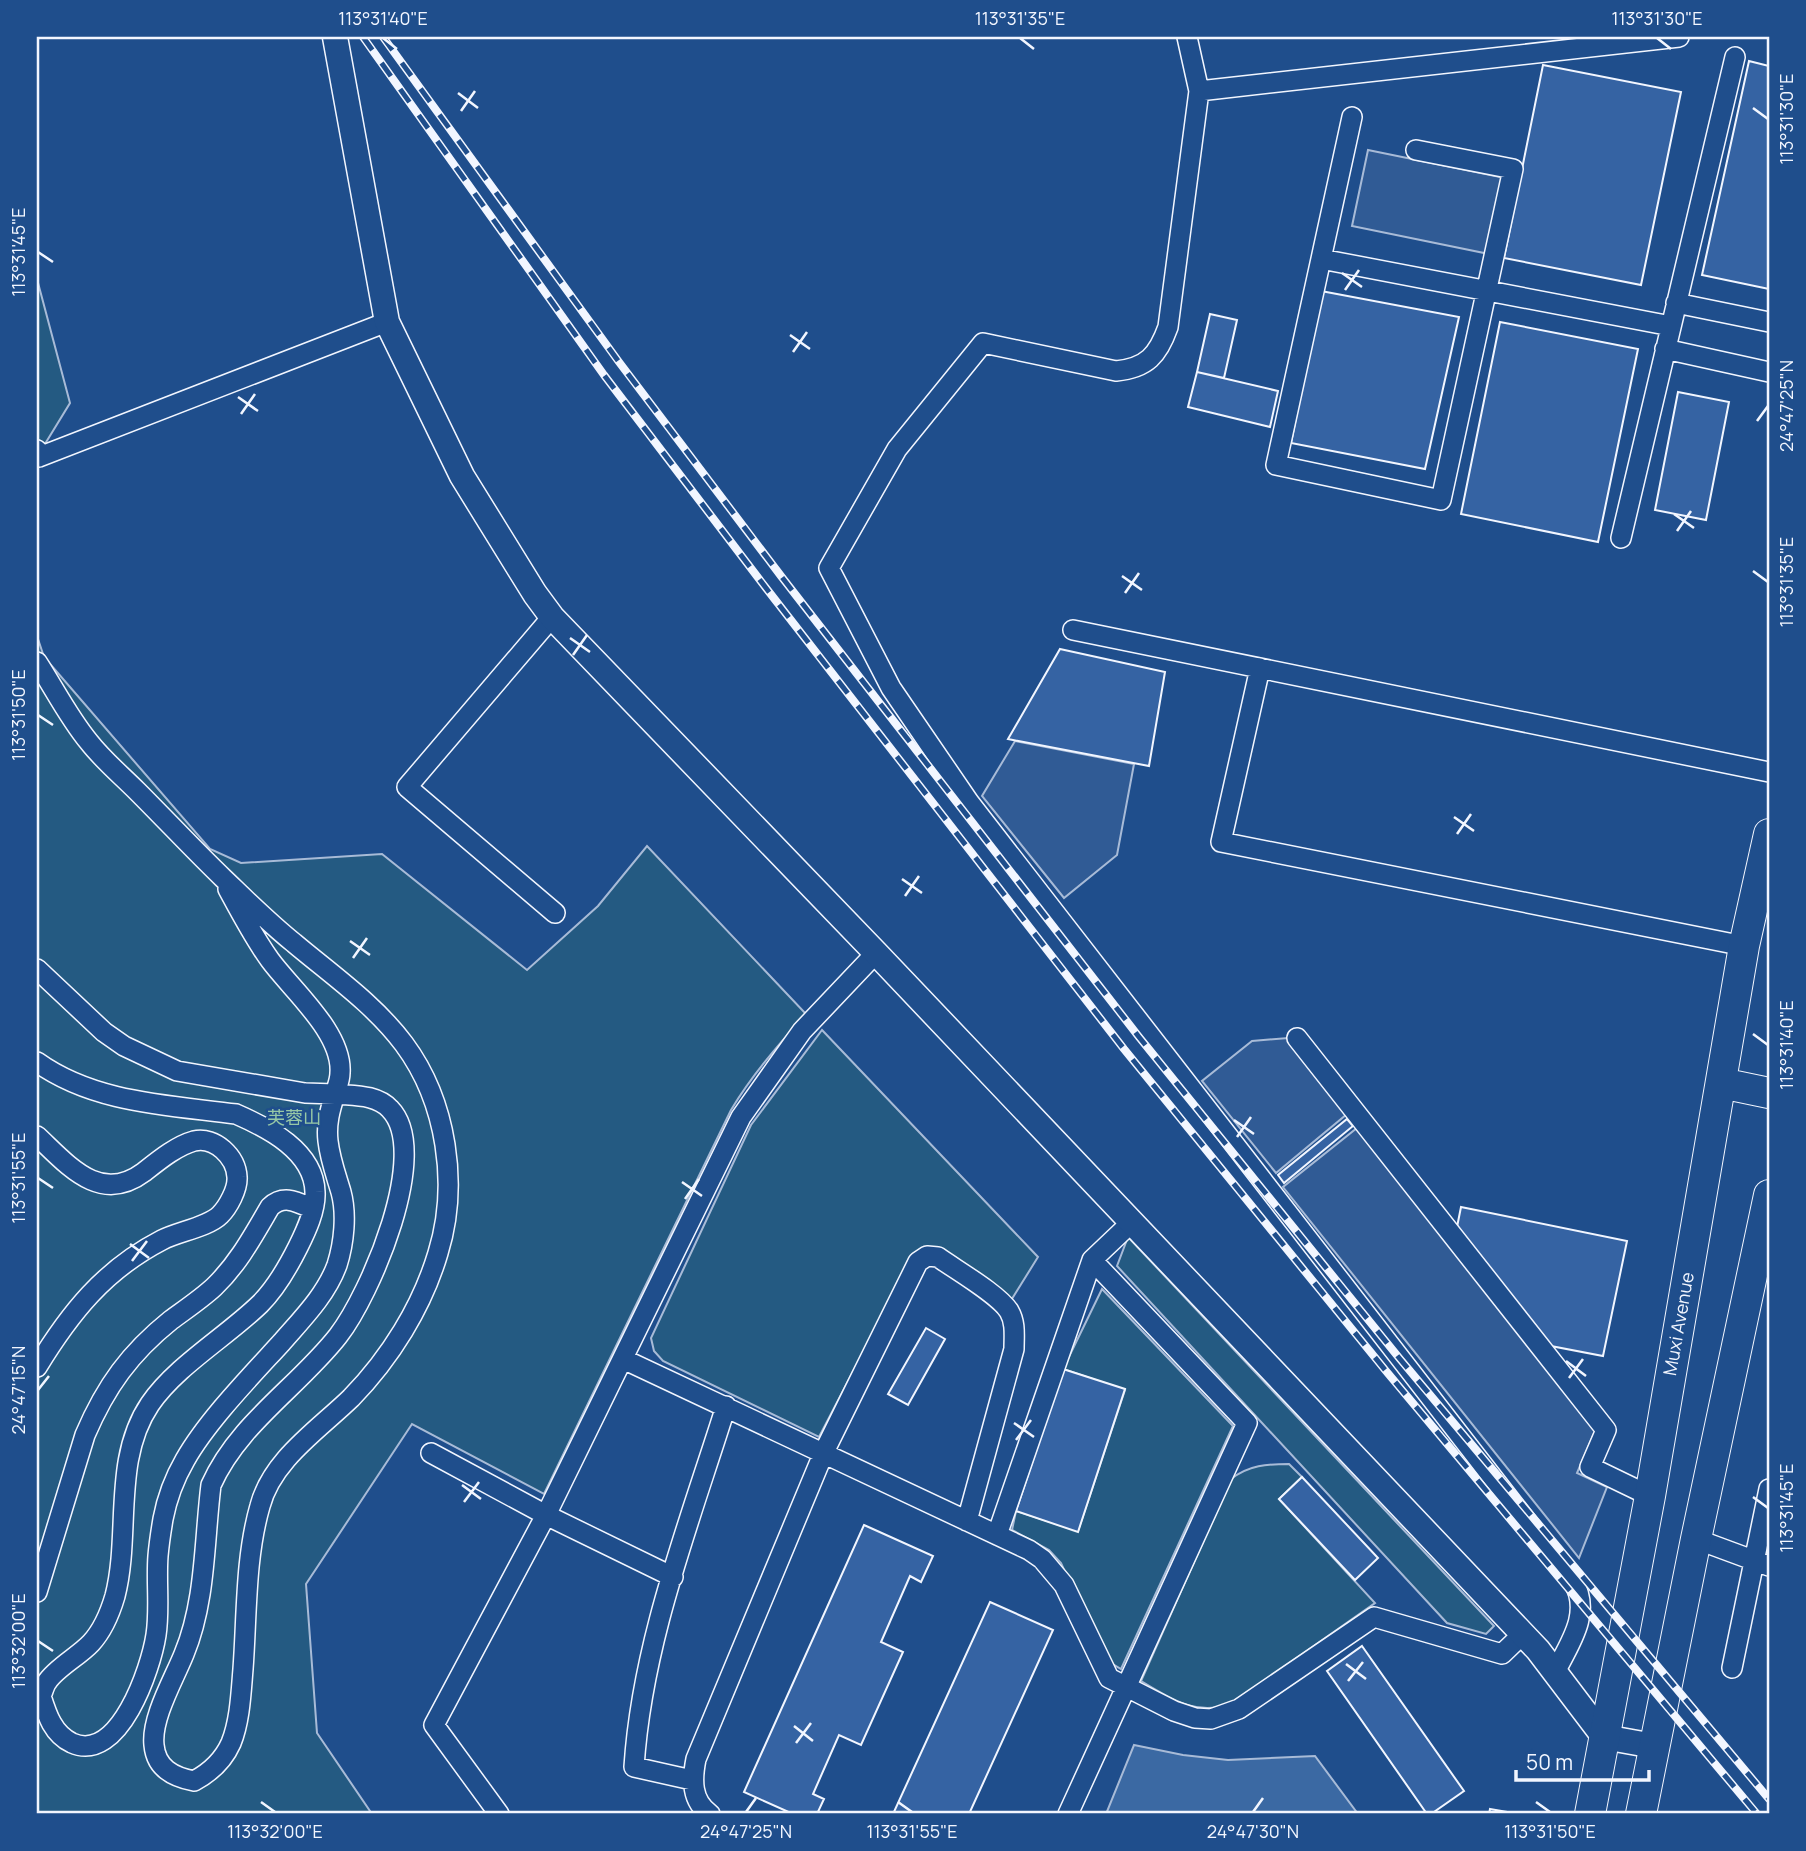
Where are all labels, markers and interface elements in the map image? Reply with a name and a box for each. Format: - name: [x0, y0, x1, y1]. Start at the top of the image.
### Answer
- text: 113°31'40"E: [338, 6, 428, 30]
- text: 113°31'35"E: [975, 6, 1065, 30]
- text: 113°31'30"E: [1611, 6, 1703, 30]
- text: 113°31'30"E: [1774, 73, 1798, 165]
- text: 113°31'45"E: [6, 207, 30, 297]
- text: 24°47'25"N: [1774, 360, 1798, 452]
- text: 113°31'35"E: [1774, 537, 1798, 627]
- text: 113°31'50"E: [6, 669, 30, 761]
- text: 113°31'40"E: [1774, 1000, 1798, 1090]
- park label: 芙蓉山: [267, 1105, 321, 1129]
- text: 113°31'55"E: [6, 1132, 30, 1224]
- street label: Muxi Avenue: [1657, 1270, 1699, 1377]
- text: 24°47'15"N: [6, 1346, 30, 1434]
- text: 113°31'45"E: [1774, 1463, 1798, 1553]
- text: 113°32'00"E: [6, 1593, 30, 1689]
- scale bar: [1516, 1739, 1648, 1783]
- text: 50 m: [1526, 1748, 1573, 1776]
- text: 113°32'00"E: [227, 1819, 323, 1843]
- text: 24°47'25"N: [700, 1819, 792, 1843]
- text: 113°31'55"E: [866, 1819, 958, 1843]
- text: 24°47'30"N: [1207, 1819, 1299, 1843]
- text: 113°31'50"E: [1504, 1819, 1596, 1843]

